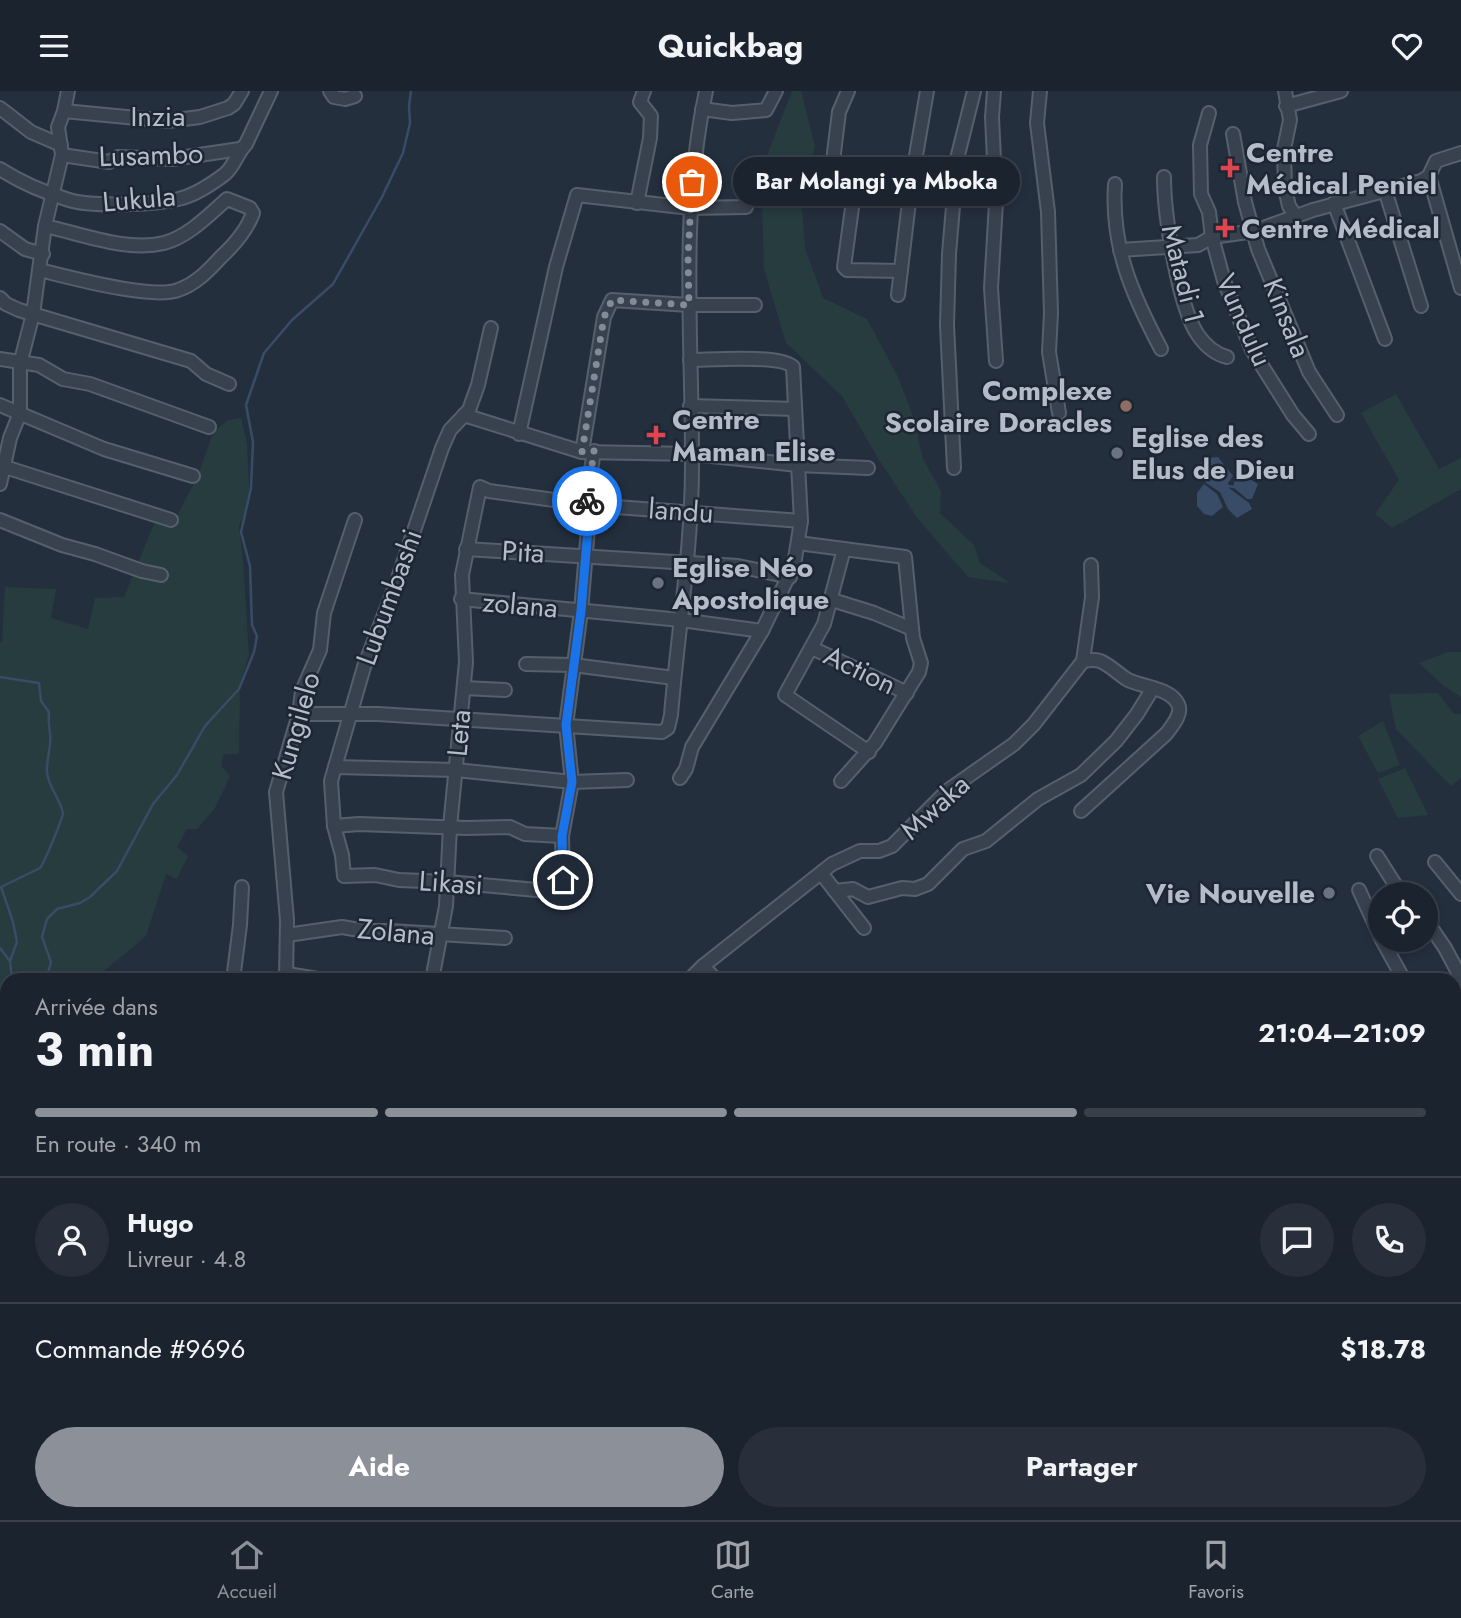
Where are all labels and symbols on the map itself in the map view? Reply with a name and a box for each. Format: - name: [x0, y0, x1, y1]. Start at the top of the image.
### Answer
- street label: Inzia: [130, 96, 186, 137]
- place label: Centre Médical Peniel: [1246, 132, 1437, 205]
- street label: Lusambo: [98, 133, 204, 177]
- pin: [662, 152, 722, 212]
- callout: Bar Molangi ya Mboka: [734, 157, 1021, 207]
- marker: Centre Médical Peniel: [1220, 158, 1240, 178]
- street label: Lukula: [101, 175, 177, 223]
- place label: Centre Médical: [1241, 208, 1440, 249]
- marker: Centre Médical: [1215, 218, 1235, 238]
- street label: Matadi 1: [1151, 220, 1215, 328]
- street label: Vundulu: [1205, 267, 1283, 373]
- street label: Kinsala: [1253, 272, 1321, 364]
- place label: Complexe Scolaire Doracles: [884, 370, 1112, 443]
- marker: Complexe Scolaire Doracles: [1118, 398, 1134, 414]
- place label: Centre Maman Elise: [672, 399, 836, 472]
- place label: Eglise des Elus de Dieu: [1131, 417, 1295, 490]
- marker: Centre Maman Elise: [646, 425, 666, 445]
- marker: Eglise des Elus de Dieu: [1109, 445, 1125, 461]
- courier: [552, 466, 622, 536]
- street label: landu: [647, 488, 715, 534]
- street label: Lubumbashi: [345, 523, 433, 671]
- street label: Pita: [501, 530, 545, 574]
- place label: Eglise Néo Apostolique: [671, 547, 829, 620]
- marker: Eglise Néo Apostolique: [650, 575, 666, 591]
- street label: zolana: [480, 581, 560, 629]
- street label: Action: [817, 635, 903, 705]
- street label: Kungilelo: [261, 667, 331, 785]
- street label: Leta: [437, 708, 481, 758]
- street label: Mwaka: [891, 765, 979, 849]
- pin: [533, 850, 593, 910]
- street label: Likasi: [418, 860, 484, 906]
- place label: Vie Nouvelle: [1145, 873, 1315, 914]
- marker: Vie Nouvelle: [1321, 885, 1337, 901]
- street label: Zolana: [355, 908, 437, 956]

